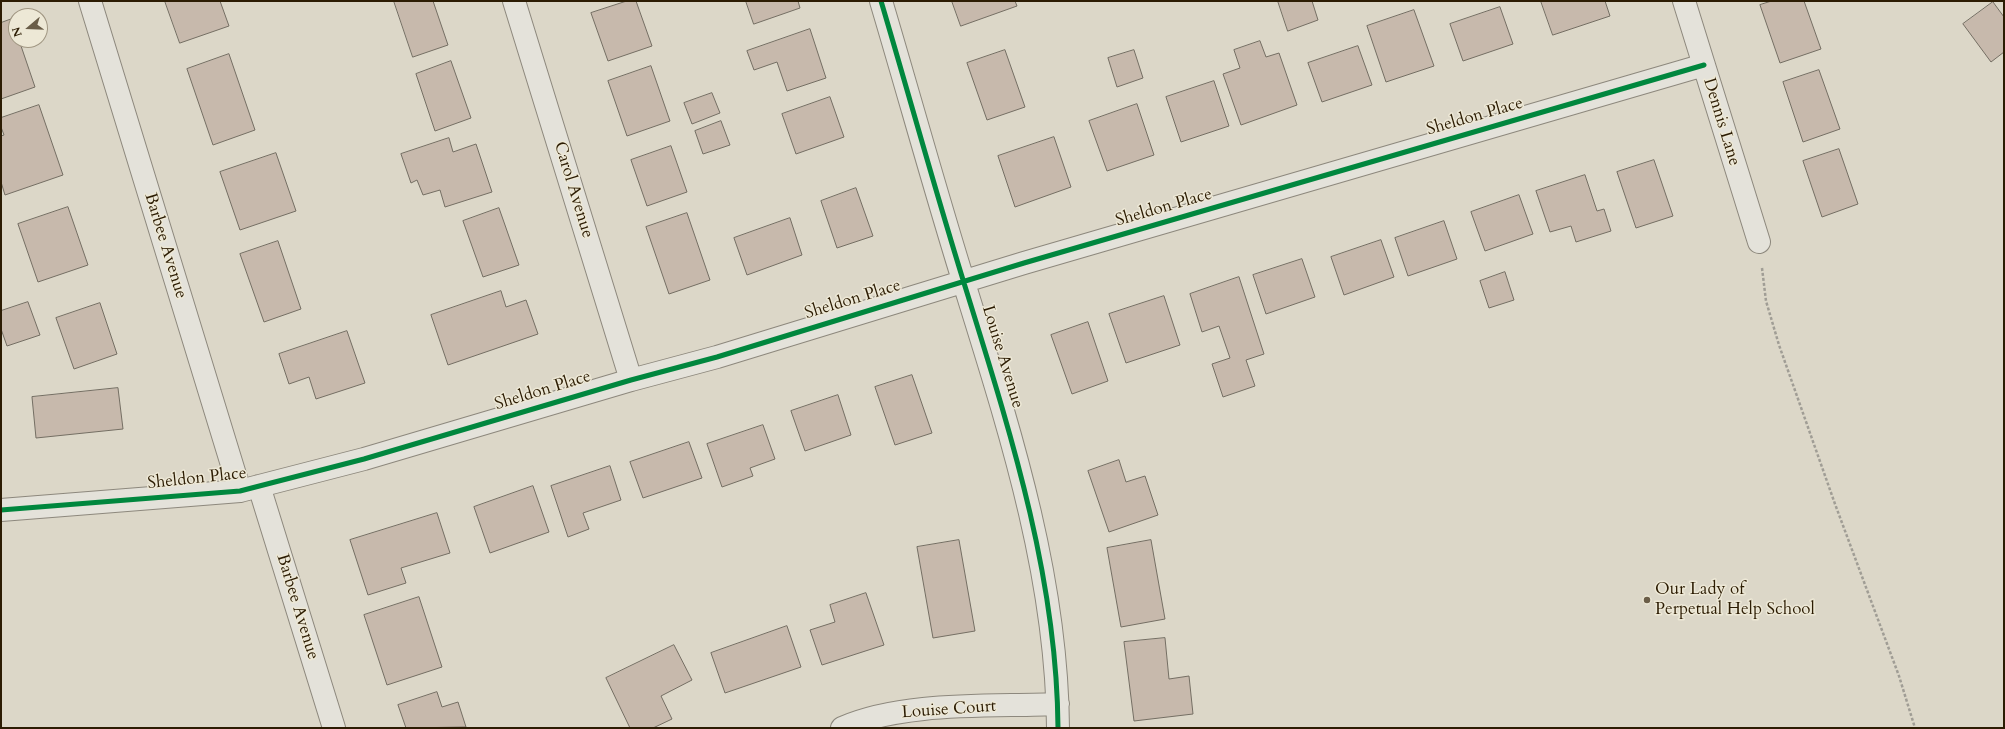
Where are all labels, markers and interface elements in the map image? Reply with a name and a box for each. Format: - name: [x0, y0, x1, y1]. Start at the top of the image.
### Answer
- north arrow: [8, 8, 48, 48]
- text: N: [8, 25, 26, 39]
- street label: Dennis Lane: [1698, 76, 1744, 168]
- street label: Sheldon Place: [1424, 93, 1526, 141]
- street label: Carol Avenue: [549, 139, 597, 241]
- street label: Sheldon Place: [1113, 184, 1215, 232]
- street label: Barbee Avenue: [139, 191, 191, 301]
- street label: Sheldon Place: [802, 276, 904, 324]
- street label: Louise Avenue: [977, 303, 1027, 411]
- street label: Sheldon Place: [492, 367, 594, 415]
- street label: Sheldon Place: [146, 464, 248, 494]
- street label: Barbee Avenue: [271, 552, 323, 662]
- place label: Our Lady of Perpetual Help School: [1655, 580, 1815, 620]
- marker: Our Lady of Perpetual Help School: [1642, 595, 1652, 605]
- street label: Louise Court: [901, 697, 997, 723]

